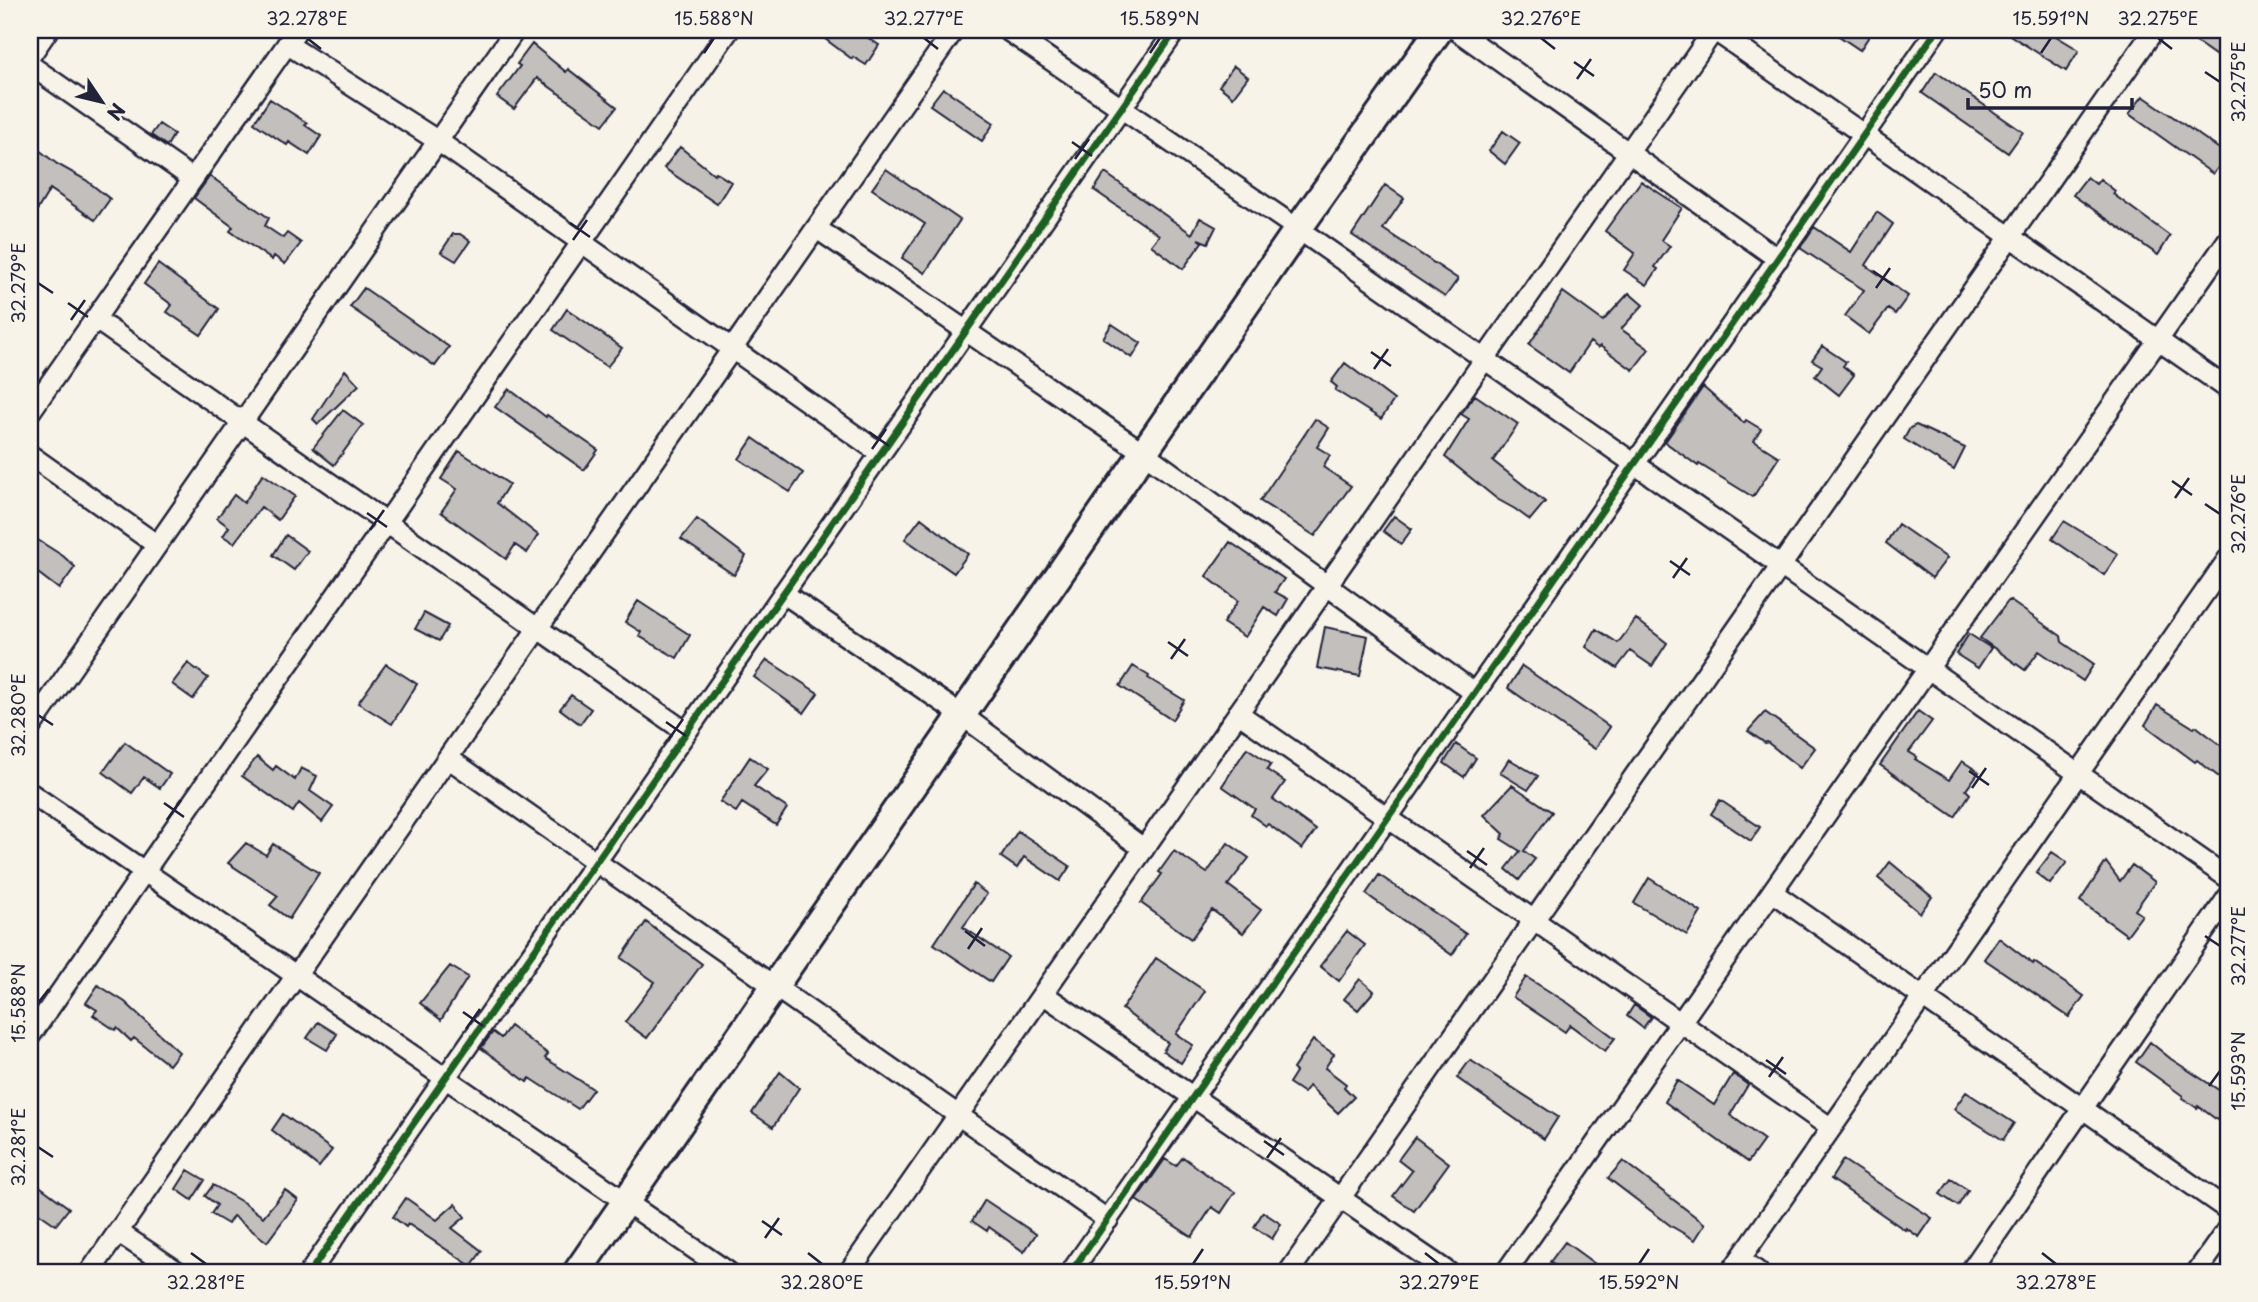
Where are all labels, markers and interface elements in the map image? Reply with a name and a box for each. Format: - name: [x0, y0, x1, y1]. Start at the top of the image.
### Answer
- text: 32.278°E: [266, 4, 348, 31]
- text: 15.588°N: [674, 4, 754, 31]
- text: 32.277°E: [884, 4, 964, 31]
- text: 15.589°N: [1120, 4, 1200, 31]
- text: 32.276°E: [1501, 4, 1581, 31]
- text: 15.591°N: [2013, 4, 2089, 31]
- text: 32.275°E: [2118, 4, 2199, 31]
- text: 32.275°E: [2224, 42, 2251, 123]
- north arrow: [66, 66, 136, 136]
- scale bar: [1968, 66, 2132, 110]
- text: 50 m: [1978, 73, 2032, 105]
- text: N: [101, 98, 133, 127]
- text: 32.279°E: [4, 243, 31, 323]
- text: 32.276°E: [2224, 474, 2251, 554]
- text: 32.280°E: [4, 673, 31, 757]
- text: 32.277°E: [2224, 906, 2251, 986]
- text: 15.588°N: [4, 963, 31, 1043]
- text: 15.593°N: [2224, 1031, 2251, 1111]
- text: 32.281°E: [4, 1108, 31, 1186]
- text: 32.281°E: [167, 1268, 245, 1295]
- text: 32.280°E: [780, 1268, 864, 1295]
- text: 15.591°N: [1155, 1268, 1231, 1295]
- text: 32.279°E: [1399, 1268, 1479, 1295]
- text: 15.592°N: [1599, 1268, 1679, 1295]
- text: 32.278°E: [2015, 1268, 2097, 1295]

